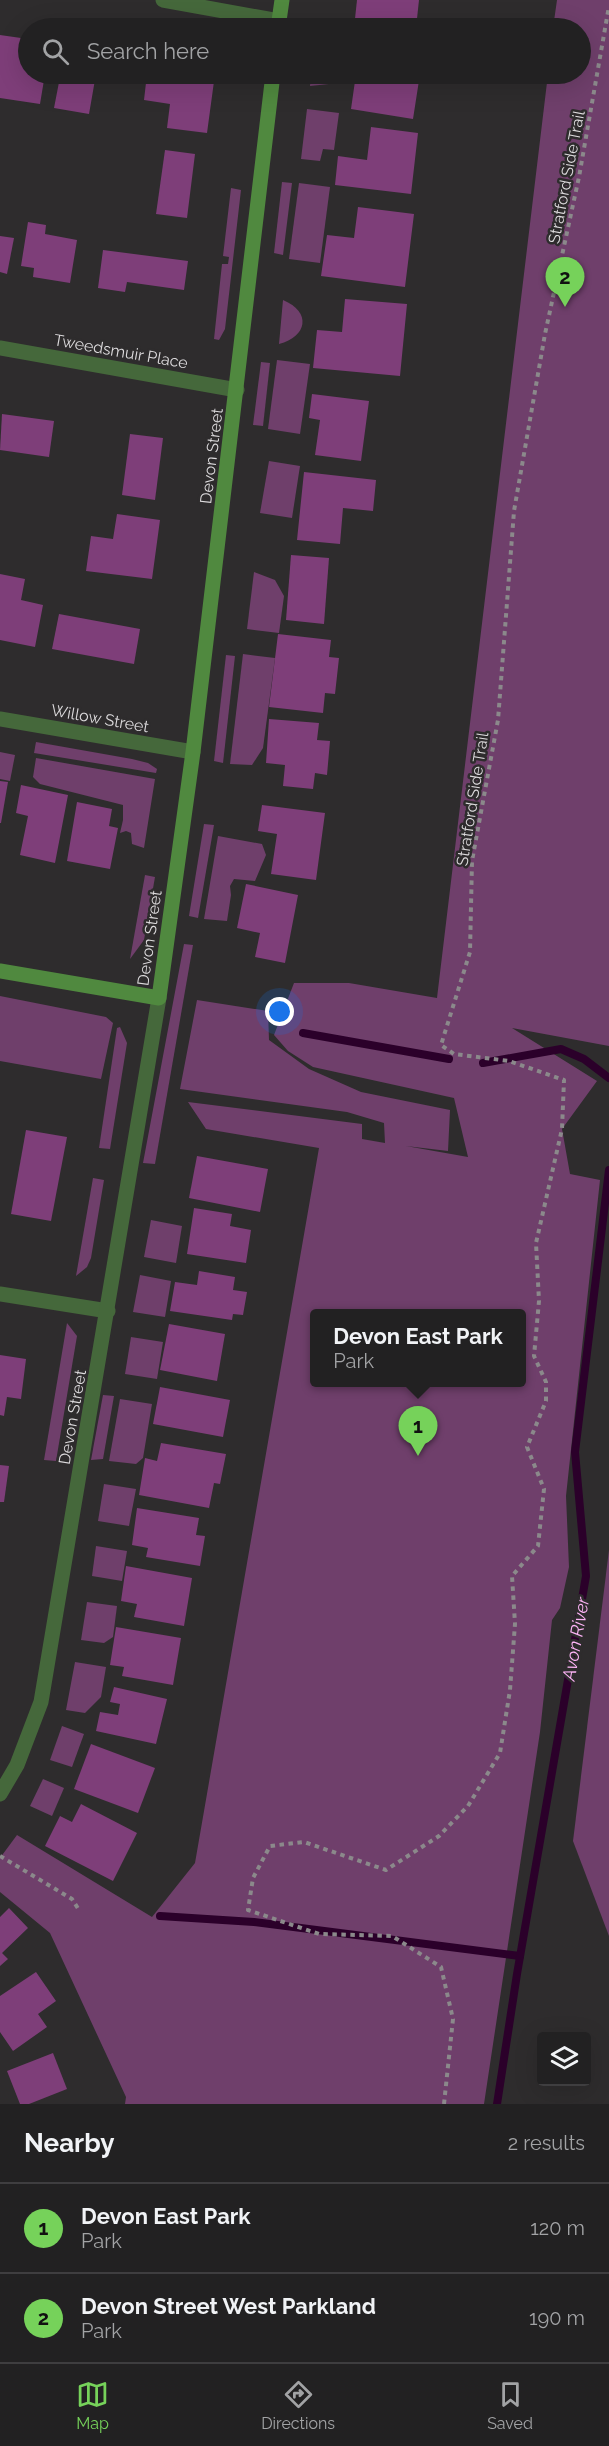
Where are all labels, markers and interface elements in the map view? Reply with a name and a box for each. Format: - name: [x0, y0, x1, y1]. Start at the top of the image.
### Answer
- search box: [18, 18, 591, 84]
- icon: search: [39, 35, 72, 68]
- text: Search here: [87, 38, 209, 64]
- street label: Stratford Side Trail: [544, 108, 589, 245]
- pin: 2: [546, 258, 584, 307]
- street label: Tweedsmuir Place: [52, 330, 189, 373]
- street label: Devon Street: [196, 407, 227, 505]
- street label: Willow Street: [49, 701, 151, 737]
- street label: Stratford Side Trail: [453, 730, 493, 867]
- street label: Devon Street: [133, 889, 166, 987]
- your location: [265, 997, 294, 1026]
- popup: [310, 1309, 526, 1387]
- text: Devon East Park: [333, 1323, 503, 1349]
- text: Park: [333, 1349, 374, 1373]
- street label: Devon Street: [55, 1367, 90, 1466]
- pin: 1: [398, 1406, 438, 1456]
- water label: Avon River: [558, 1595, 593, 1683]
- map controls: [537, 2032, 591, 2086]
- button: layers: [537, 2032, 591, 2086]
- text: Nearby: [24, 2128, 114, 2158]
- text: 2 results: [508, 2131, 585, 2155]
- text: Devon East Park: [81, 2203, 251, 2229]
- text: 1: [39, 2216, 48, 2240]
- text: 120 m: [530, 2216, 585, 2240]
- text: Park: [81, 2229, 122, 2253]
- text: Devon Street West Parkland: [81, 2293, 376, 2319]
- text: 2: [38, 2306, 49, 2330]
- text: 190 m: [529, 2306, 585, 2330]
- text: Park: [81, 2319, 122, 2343]
- tab: Map: [76, 2378, 109, 2433]
- tab: Directions: [261, 2378, 335, 2433]
- tab: Saved: [487, 2378, 533, 2433]

